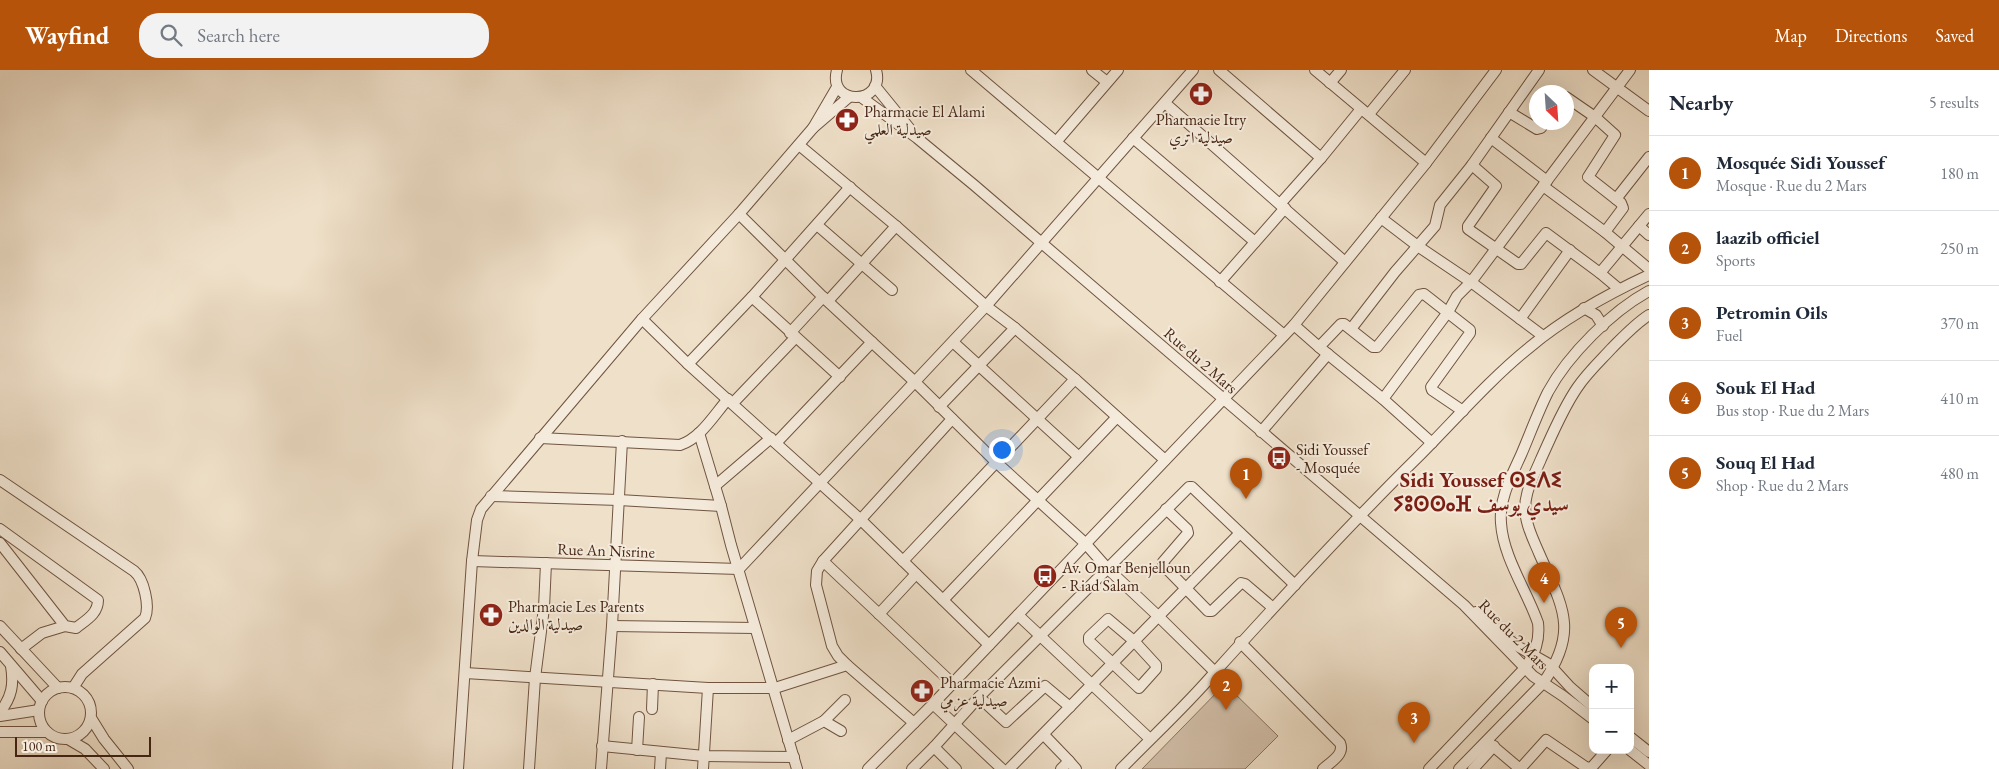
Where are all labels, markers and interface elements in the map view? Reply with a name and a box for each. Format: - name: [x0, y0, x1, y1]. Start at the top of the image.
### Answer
- search box: [139, 13, 489, 58]
- text: Wayfind: [25, 20, 109, 51]
- icon: search: [157, 21, 185, 49]
- text: Search here: [197, 23, 280, 48]
- text: Map: [1775, 24, 1807, 47]
- text: Directions: [1835, 24, 1907, 47]
- text: Saved: [1935, 24, 1974, 47]
- pharmacy icon: Pharmacie Itry صيدلية اتري: [1188, 81, 1214, 107]
- north arrow: [1529, 85, 1574, 130]
- text: Nearby: [1669, 89, 1733, 116]
- text: 5 results: [1929, 92, 1979, 113]
- place label: Pharmacie El Alami صيدلية العلمي: [864, 101, 985, 145]
- pharmacy icon: Pharmacie El Alami صيدلية العلمي: [834, 107, 860, 133]
- place label: Pharmacie Itry صيدلية اتري: [1156, 109, 1247, 150]
- text: Mosquée Sidi Youssef: [1716, 150, 1885, 175]
- text: 1: [1681, 163, 1689, 184]
- text: 180 m: [1940, 163, 1979, 184]
- text: Mosque · Rue du 2 Mars: [1716, 175, 1867, 196]
- text: laazib officiel: [1716, 225, 1820, 250]
- text: 2: [1681, 238, 1689, 259]
- text: 250 m: [1940, 238, 1979, 259]
- text: Sports: [1716, 250, 1755, 271]
- text: Petromin Oils: [1716, 300, 1828, 325]
- text: 3: [1681, 313, 1689, 334]
- text: 370 m: [1940, 313, 1979, 334]
- street label: Rue du 2 Mars: [1159, 323, 1242, 398]
- text: Fuel: [1716, 325, 1743, 346]
- text: Souk El Had: [1716, 375, 1815, 400]
- text: 4: [1681, 388, 1689, 409]
- text: 410 m: [1940, 388, 1979, 409]
- text: Bus stop · Rue du 2 Mars: [1716, 400, 1869, 421]
- your location: [989, 437, 1015, 463]
- place label: Sidi Youssef - Mosquée: [1296, 439, 1370, 478]
- bus stop icon: Sidi Youssef - Mosquée: [1266, 445, 1292, 471]
- text: Souq El Had: [1716, 450, 1815, 475]
- pin: 1: [1230, 458, 1262, 499]
- text: 5: [1681, 463, 1689, 484]
- text: 480 m: [1940, 463, 1979, 484]
- district label: Sidi Youssef ⵙⵉⴷⵉ ⵢⵓⵙⵙⴰⴼ سيدي يوسف: [1393, 466, 1569, 521]
- text: Shop · Rue du 2 Mars: [1716, 475, 1848, 496]
- street label: Rue An Nisrine: [557, 538, 655, 563]
- place label: Av. Omar Benjelloun - Riad Salam: [1061, 557, 1191, 596]
- pin: 4: [1528, 562, 1560, 603]
- bus stop icon: Av. Omar Benjelloun - Riad Salam: [1032, 563, 1058, 589]
- street label: Rue du 2 Mars: [1474, 595, 1553, 674]
- place label: Pharmacie Les Parents صيدلية الوالدين: [508, 596, 644, 635]
- pharmacy icon: Pharmacie Les Parents صيدلية الوالدين: [478, 602, 504, 628]
- pin: 5: [1605, 607, 1637, 648]
- map controls: [1589, 664, 1634, 754]
- button: +: [1589, 664, 1634, 709]
- pin: 2: [1210, 669, 1242, 710]
- place label: Pharmacie Azmi صيدلية عزمي: [940, 672, 1041, 713]
- pharmacy icon: Pharmacie Azmi صيدلية عزمي: [909, 678, 935, 704]
- pin: 3: [1398, 702, 1430, 743]
- button: −: [1589, 709, 1634, 754]
- scale bar: [15, 734, 151, 757]
- text: 100 m: [22, 737, 56, 755]

